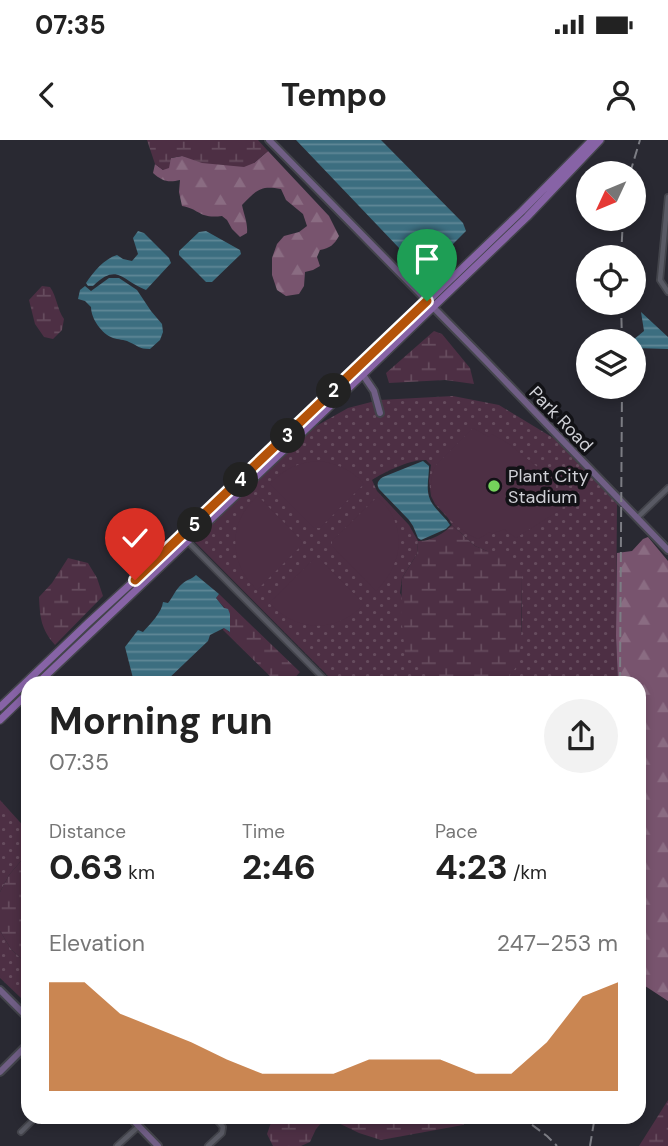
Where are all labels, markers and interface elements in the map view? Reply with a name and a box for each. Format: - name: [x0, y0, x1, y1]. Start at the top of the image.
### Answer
- text: 07:35: [35, 8, 106, 42]
- text: Tempo: [281, 74, 387, 116]
- icon: back: [28, 76, 66, 114]
- icon: person: [602, 76, 640, 114]
- north arrow: [576, 161, 646, 231]
- map controls: [576, 161, 646, 399]
- pin: [397, 229, 457, 301]
- icon: arrive: [408, 240, 446, 278]
- button: locate: [576, 245, 646, 315]
- button: layers: [576, 329, 646, 399]
- pin: 2: [316, 373, 352, 408]
- text: 2: [328, 378, 339, 403]
- street label: Park Road: [524, 381, 598, 457]
- pin: 3: [270, 418, 306, 454]
- text: 3: [282, 423, 293, 448]
- pin: 4: [224, 462, 258, 498]
- place label: Plant City Stadium: [508, 464, 589, 509]
- text: 4: [234, 467, 247, 492]
- marker: Plant City Stadium: [486, 478, 502, 494]
- pin: [105, 508, 165, 580]
- pin: 5: [178, 508, 212, 542]
- text: 5: [189, 512, 200, 537]
- icon: check: [116, 519, 154, 557]
- text: Morning run: [49, 696, 273, 746]
- button: share: [544, 699, 618, 773]
- text: 07:35: [49, 747, 109, 777]
- text: Distance: [49, 819, 126, 844]
- text: Time: [242, 819, 285, 844]
- text: Pace: [435, 819, 478, 844]
- text: 0.63: [49, 844, 123, 890]
- text: 2:46: [242, 844, 316, 890]
- text: 4:23: [435, 844, 508, 890]
- text: km: [123, 860, 155, 885]
- text: /km: [508, 860, 547, 885]
- text: Elevation: [49, 928, 145, 958]
- text: 247–253 m: [497, 928, 618, 958]

